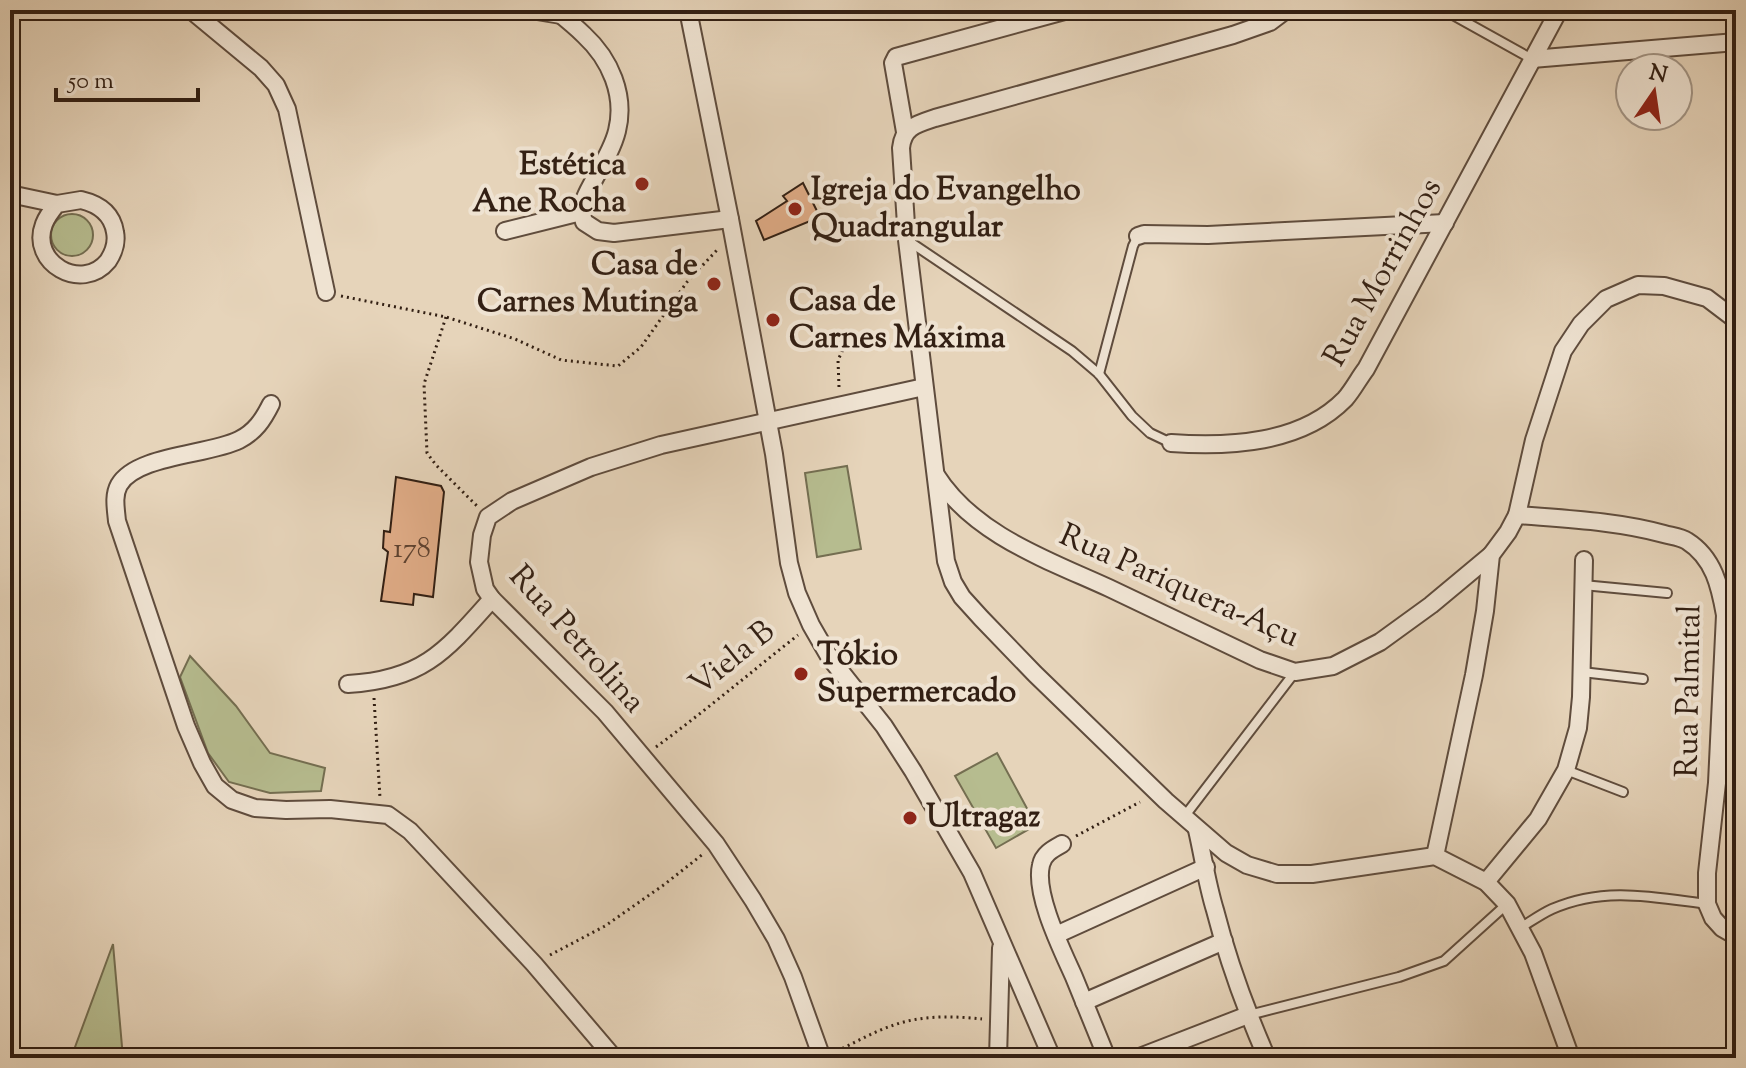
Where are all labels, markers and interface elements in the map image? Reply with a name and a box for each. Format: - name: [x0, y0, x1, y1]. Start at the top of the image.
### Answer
- scale bar: [56, 52, 198, 102]
- north arrow: [1614, 52, 1694, 132]
- text: N: [1646, 58, 1670, 93]
- text: 50 m: [66, 65, 114, 99]
- place label: Estética Ane Rocha: [472, 143, 626, 226]
- place label: Igreja do Evangelho Quadrangular: [811, 168, 1081, 251]
- street label: Rua Morrinhos: [1313, 170, 1455, 376]
- marker: Estética Ane Rocha: [633, 175, 651, 193]
- marker: Igreja do Evangelho Quadrangular: [786, 200, 804, 218]
- place label: Casa de Carnes Mutinga: [477, 243, 698, 326]
- marker: Casa de Carnes Mutinga: [705, 275, 723, 293]
- place label: Casa de Carnes Máxima: [789, 279, 1006, 362]
- marker: Casa de Carnes Máxima: [764, 311, 782, 329]
- street label: Rua Pariquera-Açu: [1051, 513, 1307, 661]
- house number: 178: [393, 530, 431, 570]
- street label: Rua Petrolina: [497, 556, 655, 724]
- street label: Rua Palmital: [1665, 604, 1715, 778]
- street label: Viela B: [680, 610, 786, 708]
- place label: Tókio Supermercado: [817, 633, 1016, 716]
- marker: Tókio Supermercado: [792, 665, 810, 683]
- place label: Ultragaz: [926, 795, 1040, 841]
- marker: Ultragaz: [901, 809, 919, 827]

